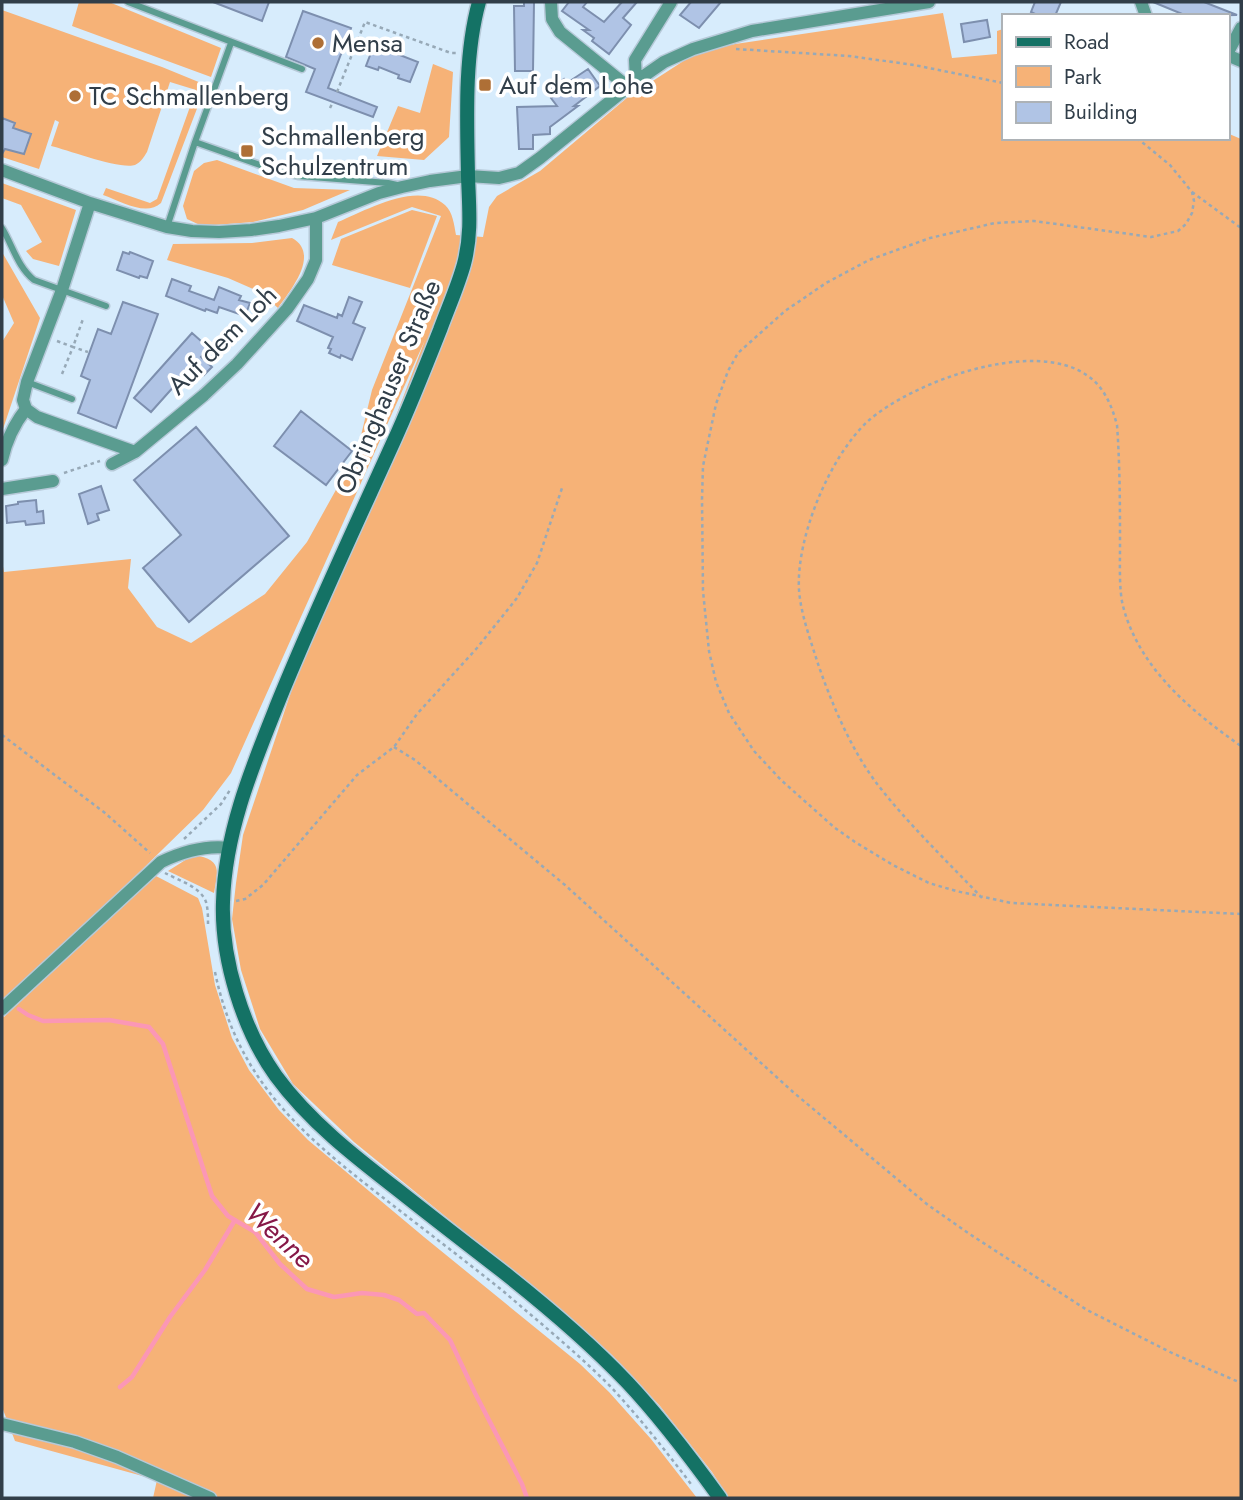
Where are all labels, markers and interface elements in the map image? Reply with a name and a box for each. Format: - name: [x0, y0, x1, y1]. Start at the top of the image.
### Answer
- legend: [1002, 14, 1229, 140]
- place label: Mensa: [332, 24, 403, 62]
- text: Road: [1064, 27, 1109, 57]
- marker: Mensa: [310, 35, 326, 51]
- text: Park: [1064, 62, 1102, 92]
- place label: Auf dem Lohe: [499, 66, 654, 104]
- place label: TC Schmallenberg: [89, 77, 289, 115]
- marker: Auf dem Lohe: [477, 77, 493, 93]
- marker: TC Schmallenberg: [67, 88, 83, 104]
- text: Building: [1064, 97, 1137, 127]
- place label: Schmallenberg Schulzentrum: [261, 117, 425, 185]
- marker: Schmallenberg Schulzentrum: [239, 143, 255, 159]
- street label: Obringhauser Straße: [326, 274, 450, 500]
- street label: Auf dem Loh: [159, 277, 285, 403]
- water label: Wenne: [236, 1193, 323, 1278]

